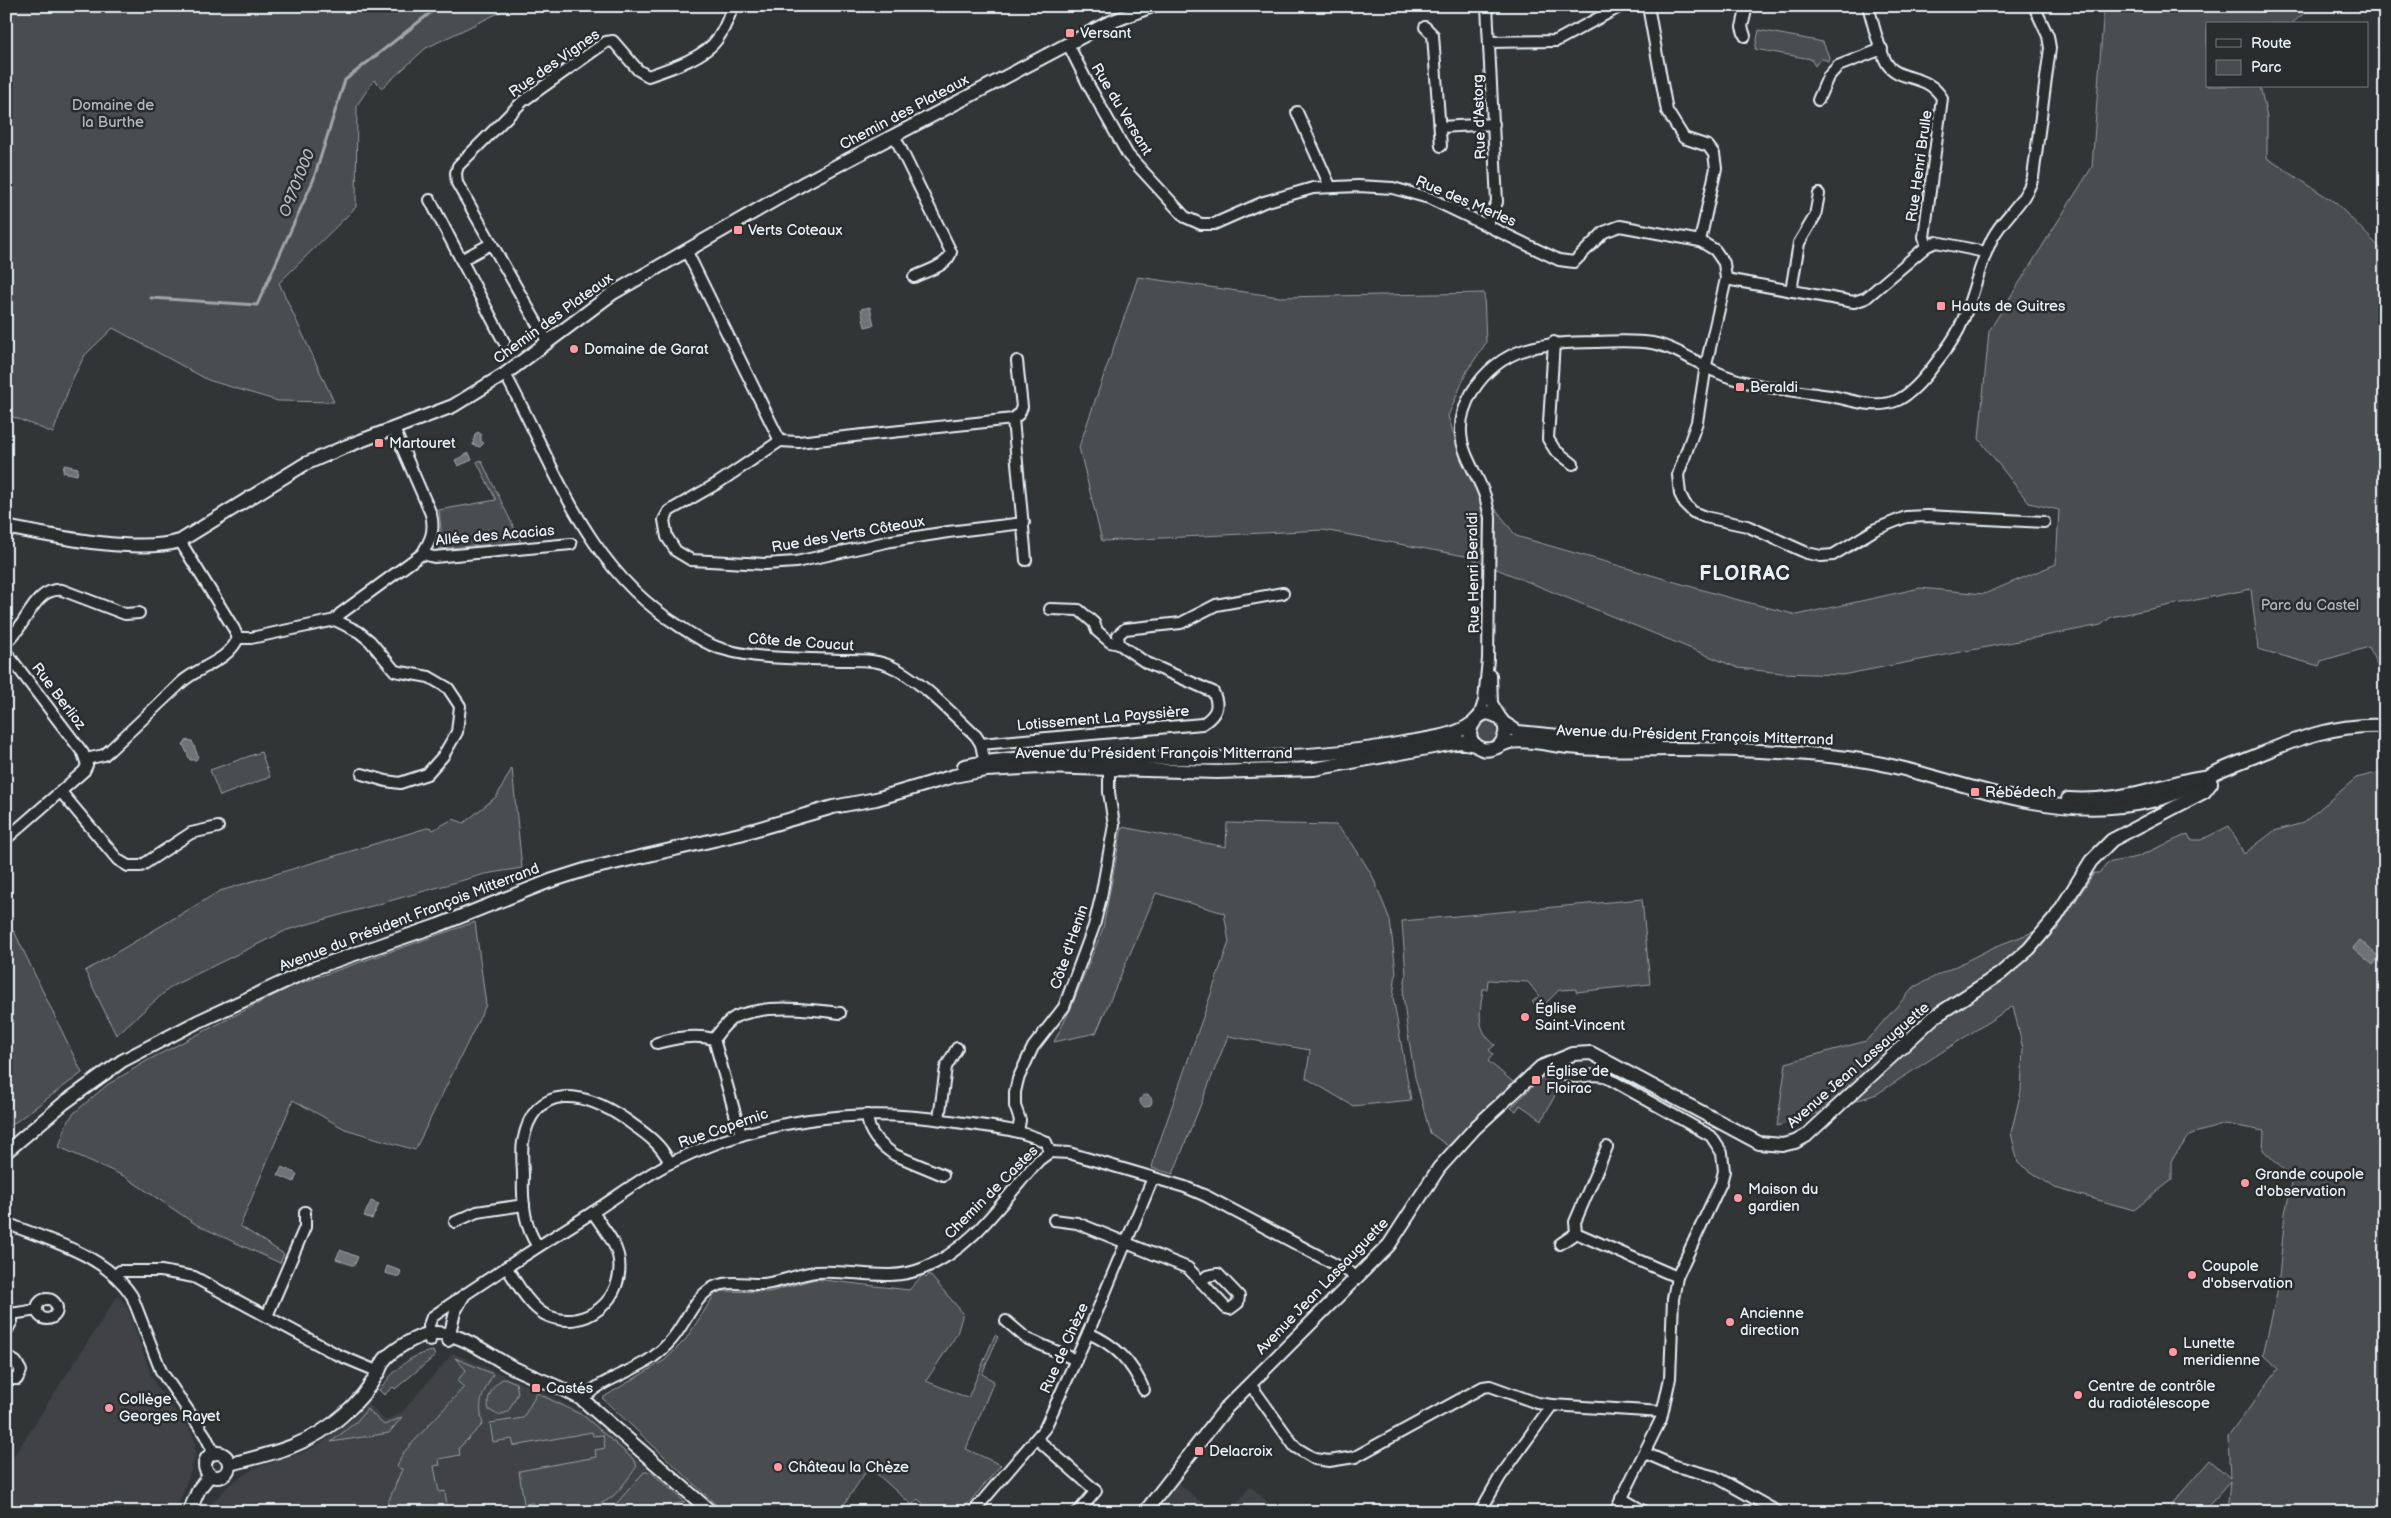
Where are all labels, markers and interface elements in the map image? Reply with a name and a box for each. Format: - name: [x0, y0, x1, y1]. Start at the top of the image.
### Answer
- legend: [2206, 22, 2368, 88]
- place label: Versant: [1080, 24, 1132, 43]
- street label: Rue des Vignes: [505, 25, 604, 102]
- marker: Versant: [1064, 27, 1076, 39]
- text: Route: [2251, 34, 2292, 53]
- text: Parc: [2251, 58, 2281, 77]
- street label: Rue du Versant: [1087, 60, 1157, 159]
- street label: Chemin des Plateaux: [836, 70, 972, 154]
- street label: Rue d'Astorg: [1469, 74, 1490, 160]
- park label: Domaine de la Burthe: [72, 96, 154, 132]
- street label: Rue Henri Brulle: [1902, 109, 1937, 223]
- water label: O9701000: [275, 146, 320, 220]
- street label: Rue des Merles: [1413, 172, 1520, 231]
- place label: Verts Coteaux: [748, 221, 842, 240]
- marker: Verts Coteaux: [732, 224, 744, 236]
- street label: Chemin des Plateaux: [490, 269, 617, 368]
- place label: Hauts de Guitres: [1951, 297, 2066, 316]
- marker: Hauts de Guitres: [1935, 300, 1947, 312]
- place label: Domaine de Garat: [584, 340, 709, 359]
- marker: Domaine de Garat: [568, 343, 580, 355]
- place label: Beraldi: [1750, 378, 1798, 397]
- marker: Beraldi: [1734, 381, 1746, 393]
- place label: Martouret: [389, 434, 456, 453]
- marker: Martouret: [373, 437, 385, 449]
- street label: Rue des Verts Côteaux: [770, 512, 926, 557]
- street label: Rue Henri Beraldi: [1463, 512, 1484, 634]
- street label: Allée des Acacias: [435, 521, 556, 550]
- district label: FLOIRAC: [1699, 562, 1791, 586]
- park label: Parc du Castel: [2261, 596, 2359, 615]
- street label: Côte de Coucut: [747, 629, 855, 656]
- street label: Rue Berlioz: [27, 659, 90, 734]
- street label: Lotissement La Payssière: [1016, 701, 1190, 735]
- street label: Avenue du Président François Mitterrand: [1556, 721, 1834, 750]
- street label: Avenue du Président François Mitterrand: [1015, 744, 1293, 763]
- place label: Rébédech: [1985, 783, 2056, 802]
- marker: Rébédech: [1969, 786, 1981, 798]
- street label: Avenue du Président François Mitterrand: [276, 859, 542, 976]
- street label: Côte d'Henin: [1046, 902, 1093, 992]
- street label: Avenue Jean Lassauguette: [1783, 998, 1934, 1133]
- place label: Église Saint-Vincent: [1535, 999, 1625, 1035]
- marker: Église Saint-Vincent: [1519, 1011, 1531, 1023]
- place label: Église de Floirac: [1546, 1062, 1609, 1098]
- marker: Église de Floirac: [1530, 1074, 1542, 1086]
- street label: Rue Copernic: [676, 1104, 771, 1153]
- street label: Chemin de Castes: [940, 1141, 1043, 1243]
- place label: Grande coupole d'observation: [2255, 1165, 2364, 1201]
- marker: Grande coupole d'observation: [2239, 1177, 2251, 1189]
- place label: Maison du gardien: [1748, 1180, 1818, 1216]
- marker: Maison du gardien: [1732, 1192, 1744, 1204]
- street label: Avenue Jean Lassauguette: [1252, 1214, 1393, 1359]
- place label: Coupole d'observation: [2202, 1257, 2293, 1293]
- marker: Coupole d'observation: [2186, 1269, 2198, 1281]
- street label: Rue de Chèze: [1036, 1300, 1093, 1397]
- place label: Ancienne direction: [1740, 1304, 1804, 1340]
- marker: Ancienne direction: [1724, 1316, 1736, 1328]
- place label: Lunette meridienne: [2183, 1334, 2260, 1370]
- marker: Lunette meridienne: [2167, 1346, 2179, 1358]
- place label: Centre de contrôle du radiotélescope: [2088, 1377, 2216, 1413]
- place label: Castés: [546, 1379, 594, 1398]
- marker: Castés: [530, 1382, 542, 1394]
- marker: Centre de contrôle du radiotélescope: [2072, 1389, 2084, 1401]
- place label: Collège Georges Rayet: [119, 1390, 221, 1426]
- marker: Collège Georges Rayet: [103, 1402, 115, 1414]
- place label: Delacroix: [1209, 1442, 1273, 1461]
- marker: Delacroix: [1193, 1445, 1205, 1457]
- place label: Château la Chèze: [788, 1458, 909, 1477]
- marker: Château la Chèze: [772, 1461, 784, 1473]

